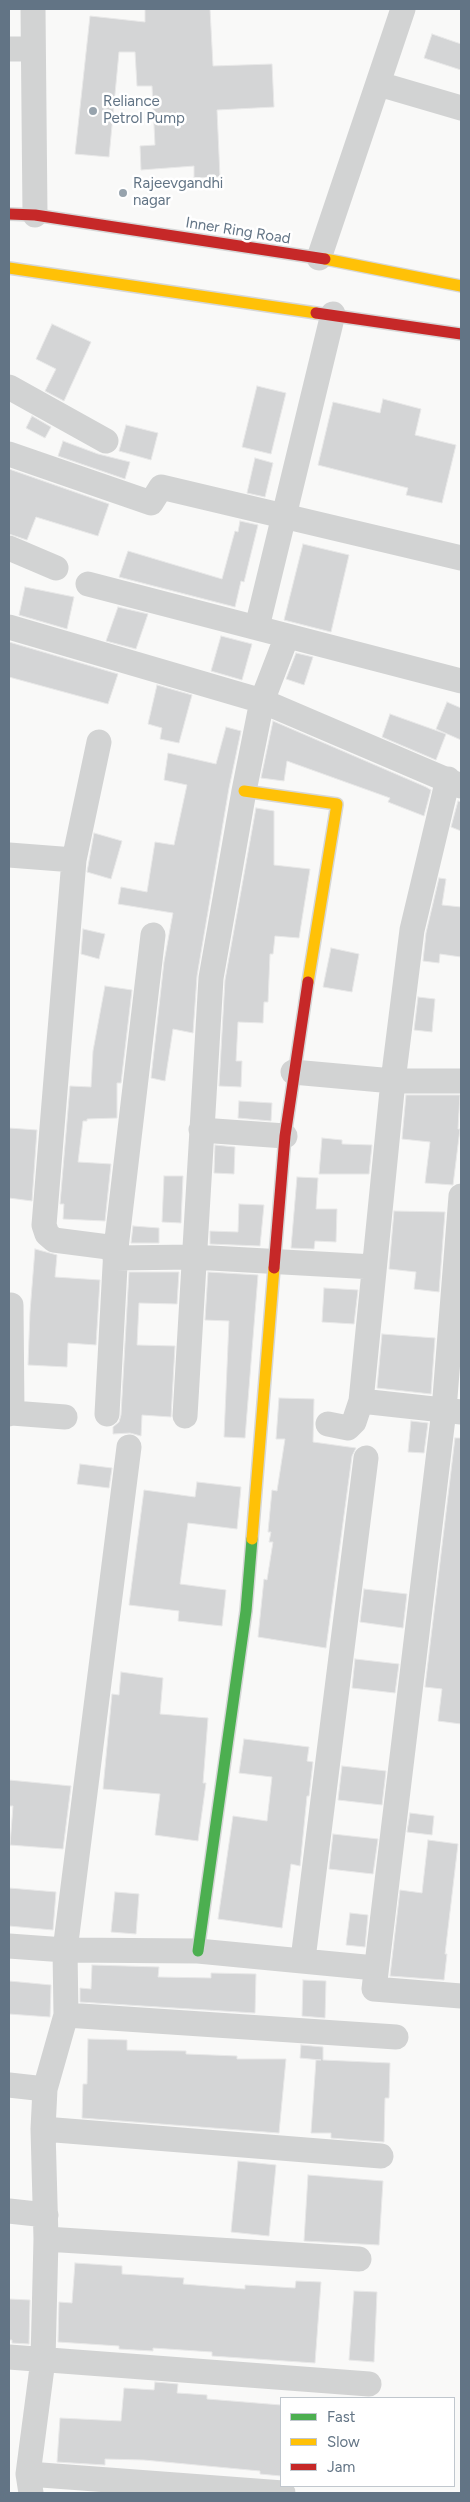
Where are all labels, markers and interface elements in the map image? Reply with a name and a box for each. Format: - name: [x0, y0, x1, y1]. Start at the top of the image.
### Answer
- place label: Reliance Petrol Pump: [103, 93, 185, 128]
- marker: Reliance Petrol Pump: [87, 105, 99, 117]
- place label: Rajeevgandhi nagar: [133, 175, 223, 210]
- marker: Rajeevgandhi nagar: [117, 187, 129, 199]
- street label: Inner Ring Road: [184, 214, 292, 248]
- legend: [280, 2397, 455, 2487]
- text: Fast: [327, 2408, 355, 2426]
- text: Slow: [327, 2433, 360, 2451]
- text: Jam: [327, 2458, 355, 2476]

